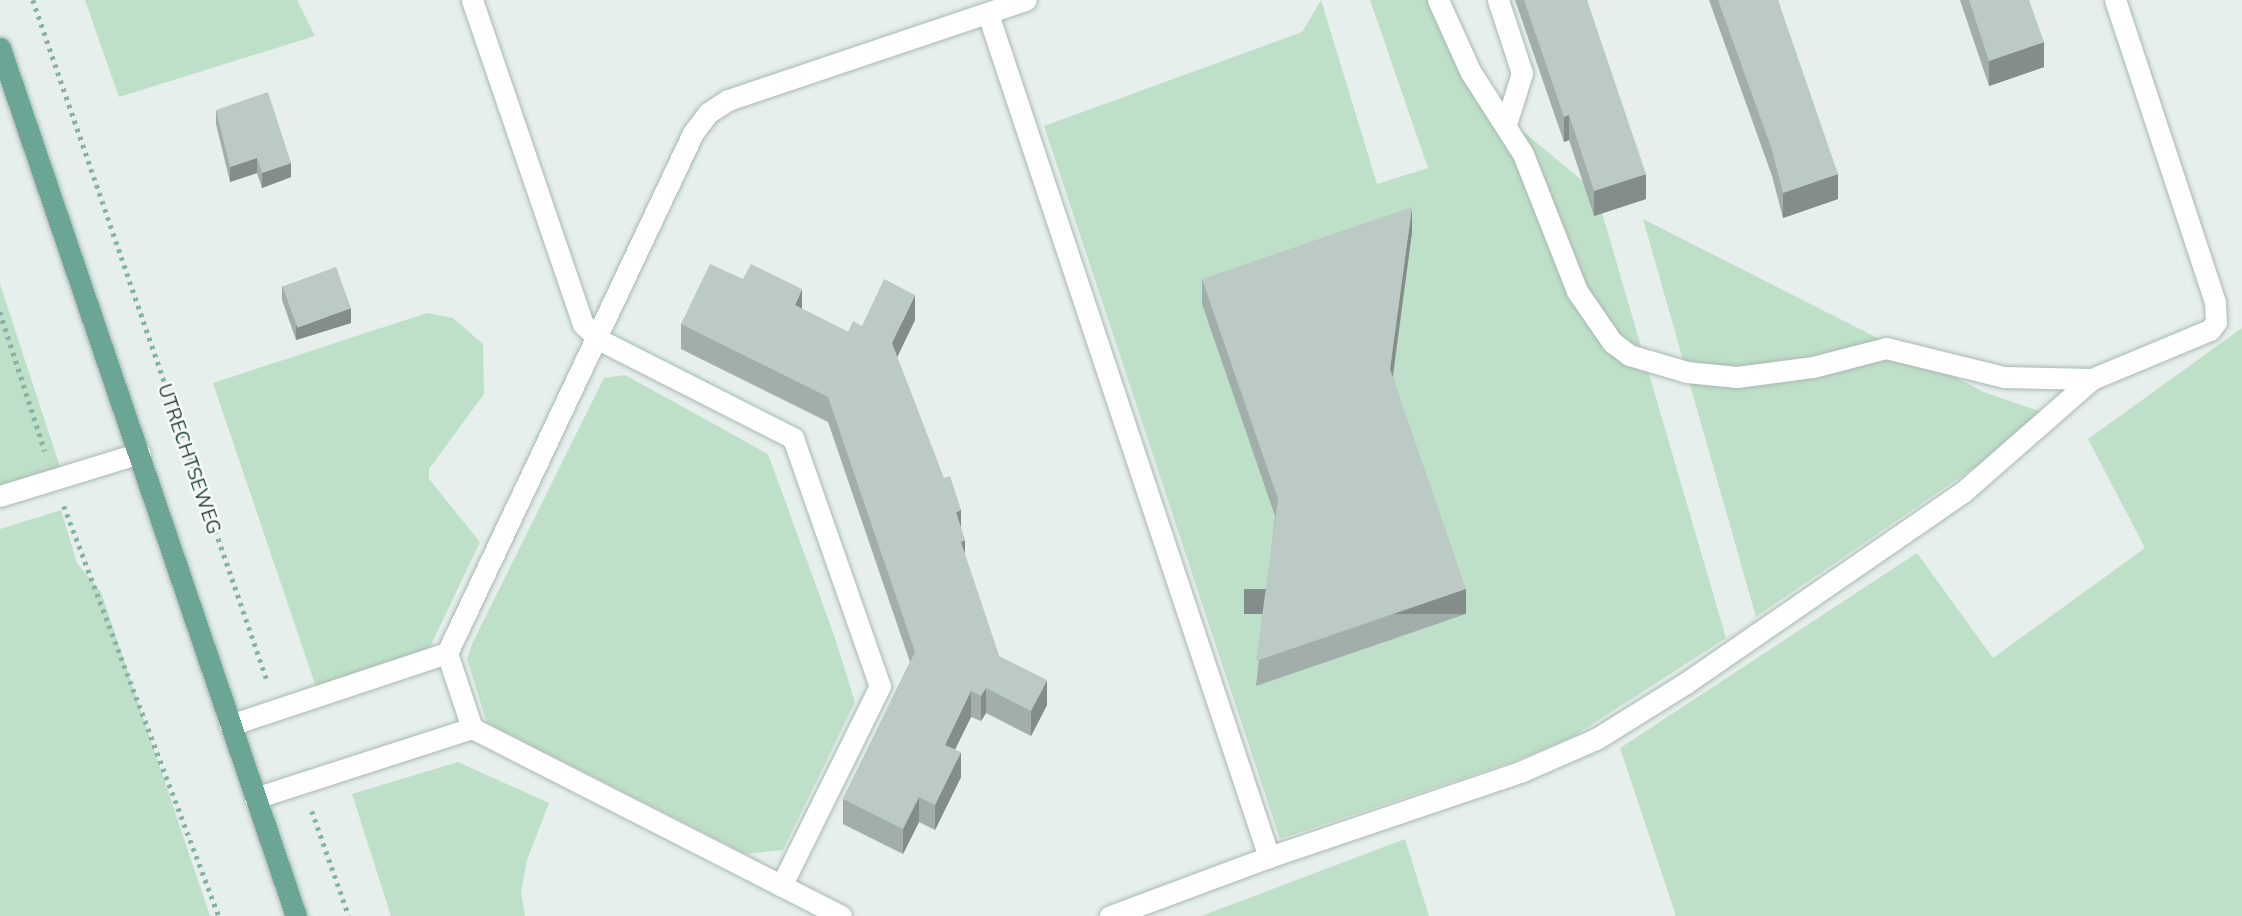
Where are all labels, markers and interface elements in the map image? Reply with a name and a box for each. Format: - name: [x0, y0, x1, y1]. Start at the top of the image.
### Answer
- street label: UTRECHTSEWEG: [153, 381, 225, 537]

